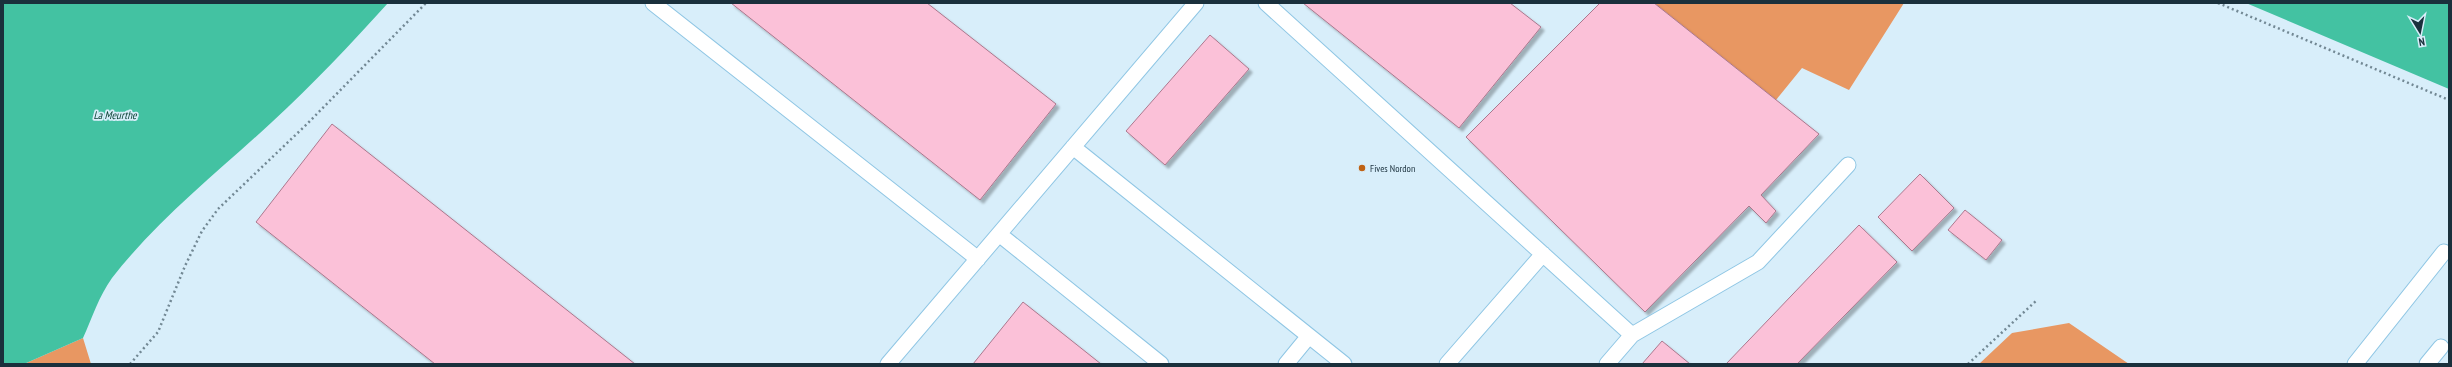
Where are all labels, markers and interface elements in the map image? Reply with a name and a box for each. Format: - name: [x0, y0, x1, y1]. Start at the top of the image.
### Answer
- north arrow: [2400, 12, 2440, 52]
- text: N: [2418, 34, 2426, 49]
- water label: La Meurthe: [93, 108, 138, 122]
- place label: Fives Nordon: [1370, 162, 1415, 175]
- marker: Fives Nordon: [1357, 163, 1367, 173]

